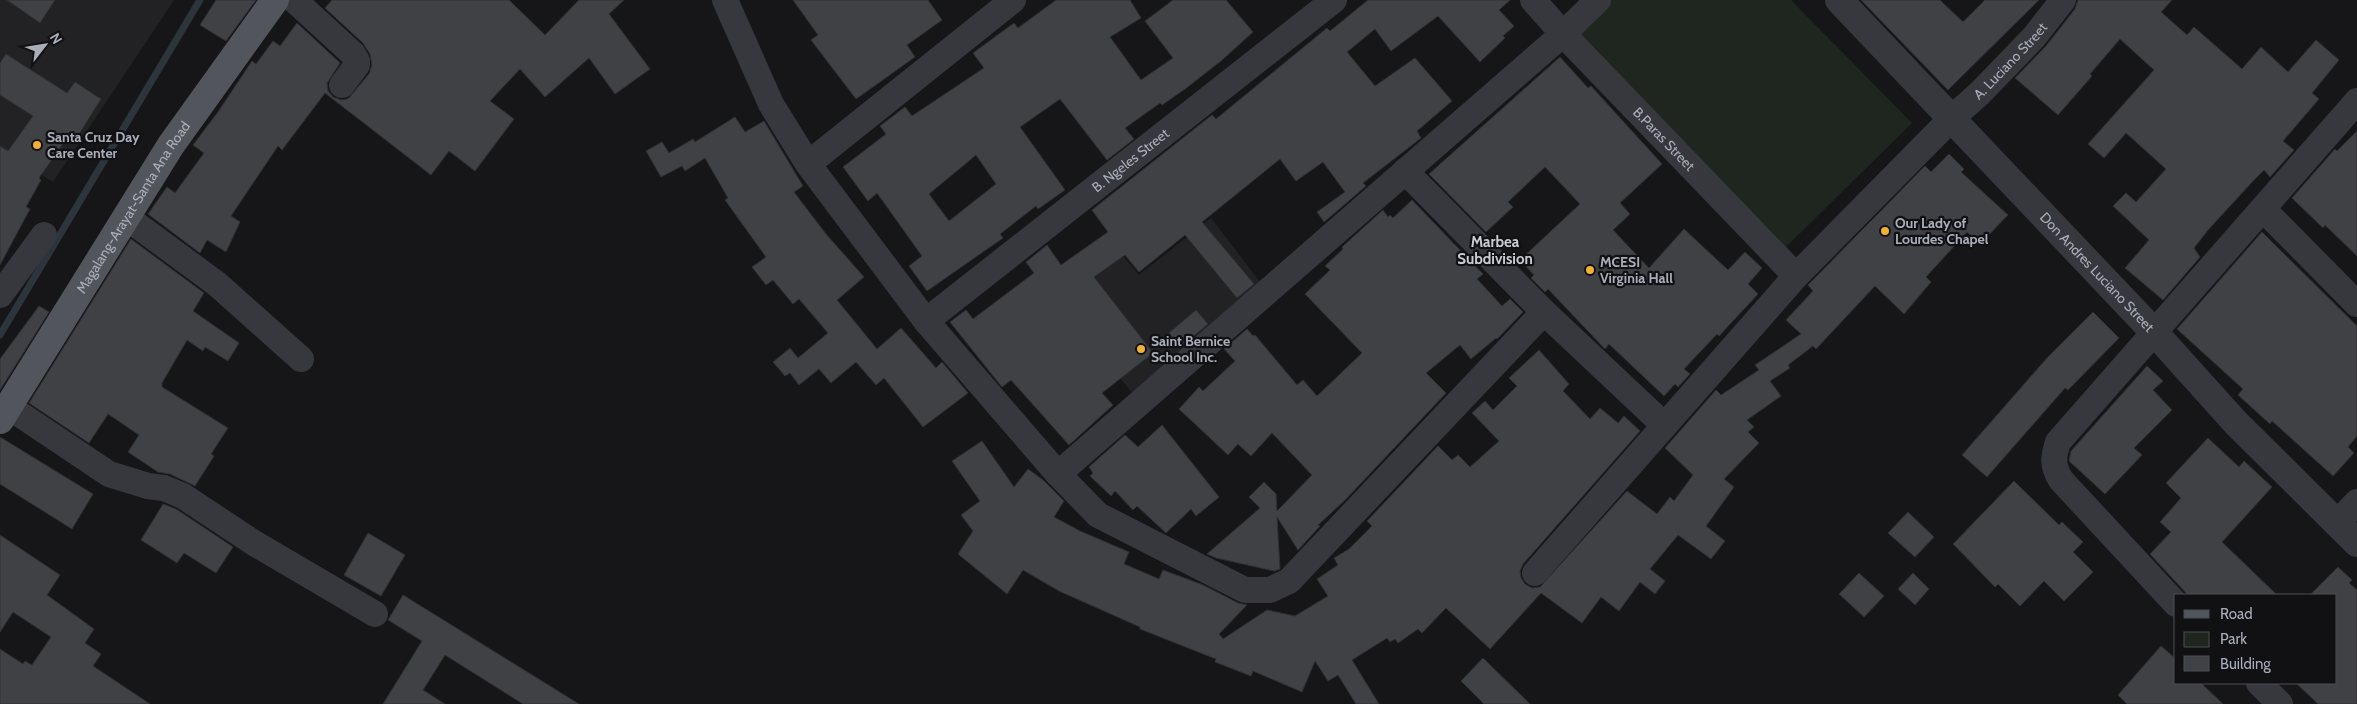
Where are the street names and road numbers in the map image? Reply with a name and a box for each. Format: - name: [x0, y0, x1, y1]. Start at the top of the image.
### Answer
- street label: A. Luciano Street: [1970, 19, 2051, 104]
- street label: B.Paras Street: [1629, 103, 1699, 175]
- street label: Magalang-Arayat-Santa Ana Road: [72, 118, 194, 297]
- street label: B. Ngeles Street: [1088, 124, 1173, 196]
- street label: Don Andres Luciano Street: [2036, 208, 2158, 336]

